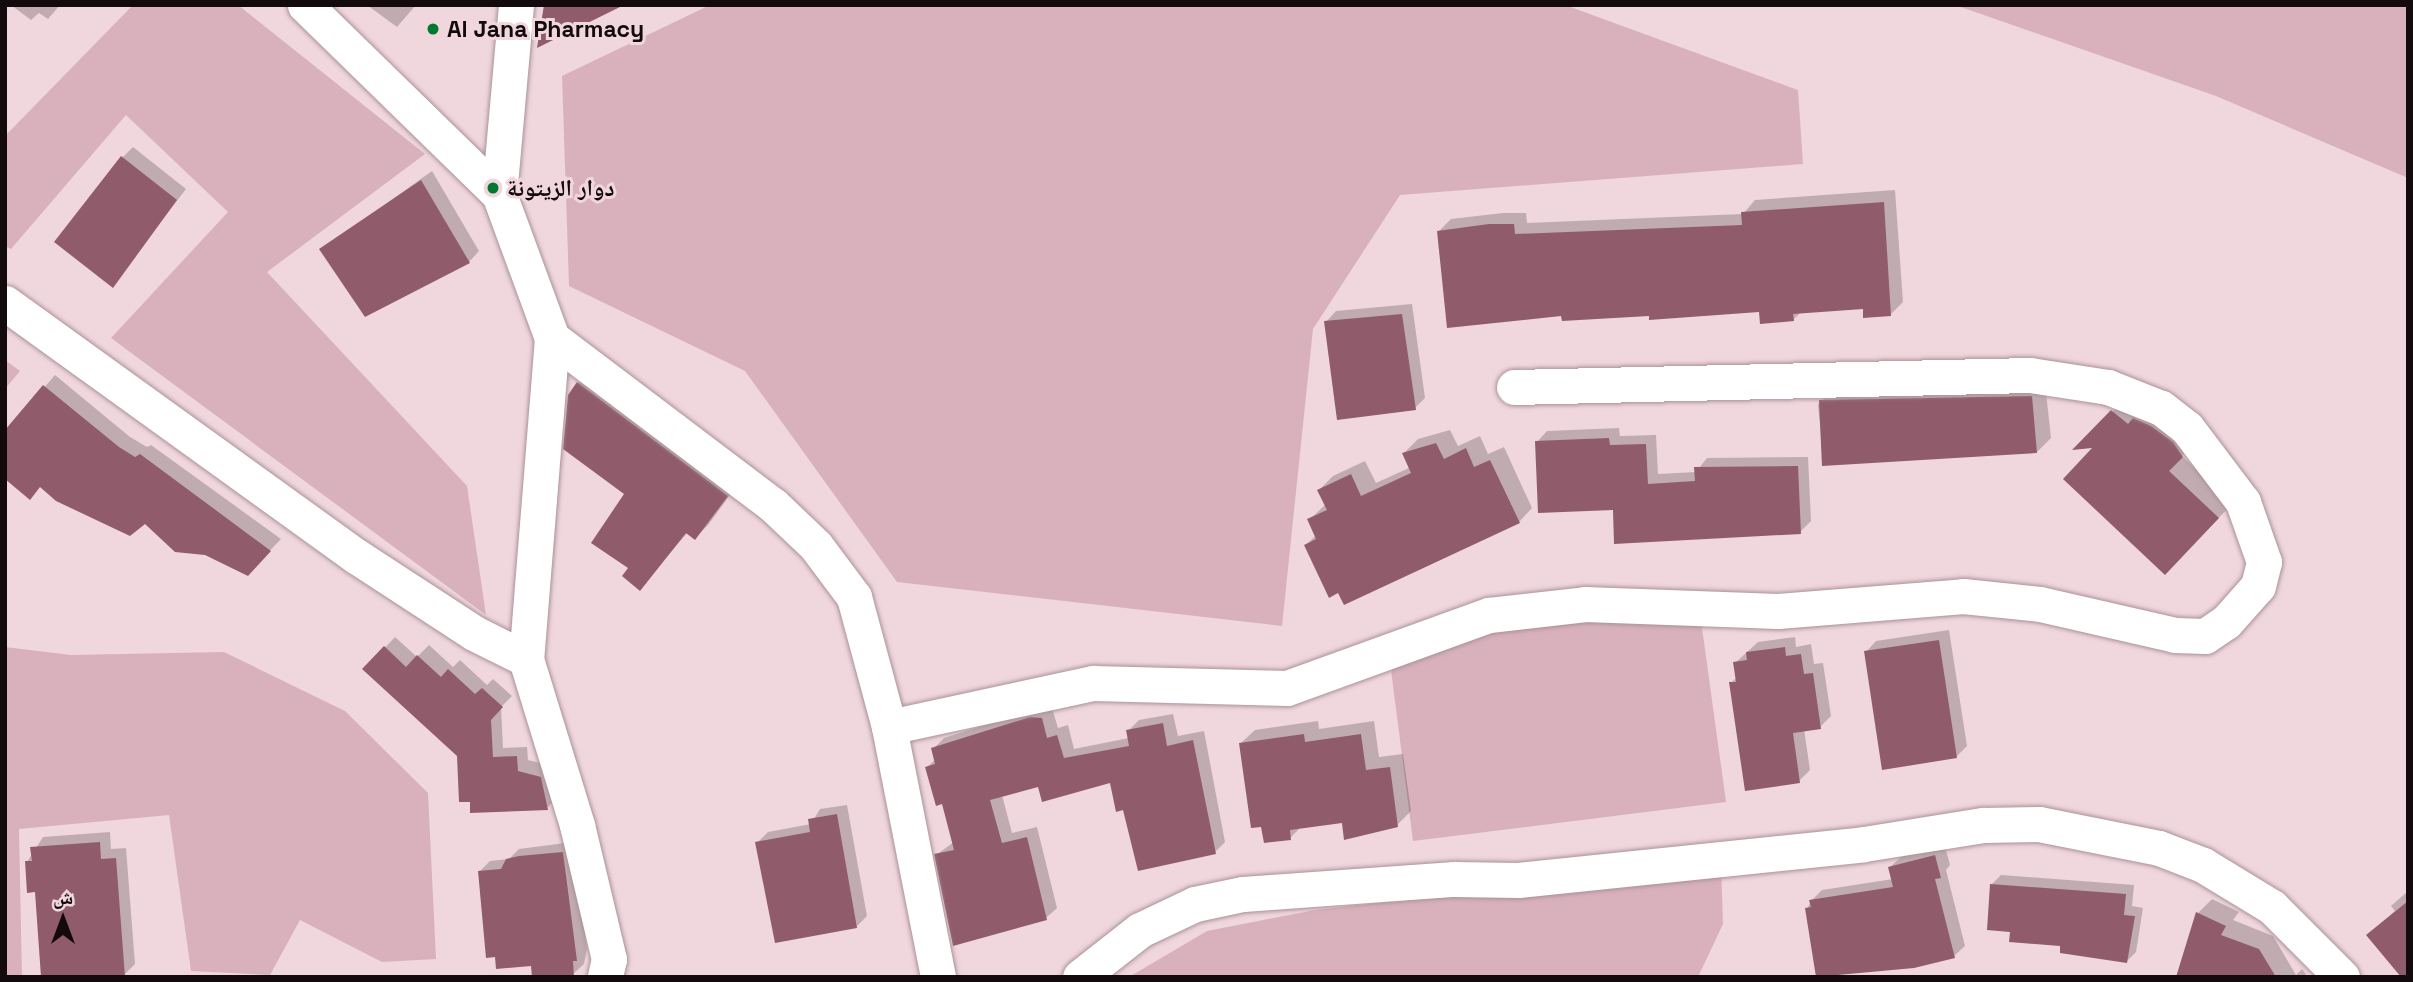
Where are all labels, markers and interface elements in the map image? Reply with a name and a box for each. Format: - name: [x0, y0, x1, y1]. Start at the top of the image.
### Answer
- place label: Al Jana Pharmacy: [447, 15, 644, 43]
- marker: Al Jana Pharmacy: [425, 21, 441, 37]
- place label: دوار الزيتونة: [507, 174, 615, 202]
- marker: دوار الزيتونة: [485, 180, 501, 196]
- north arrow: [28, 884, 98, 954]
- text: ش: [53, 885, 73, 910]

